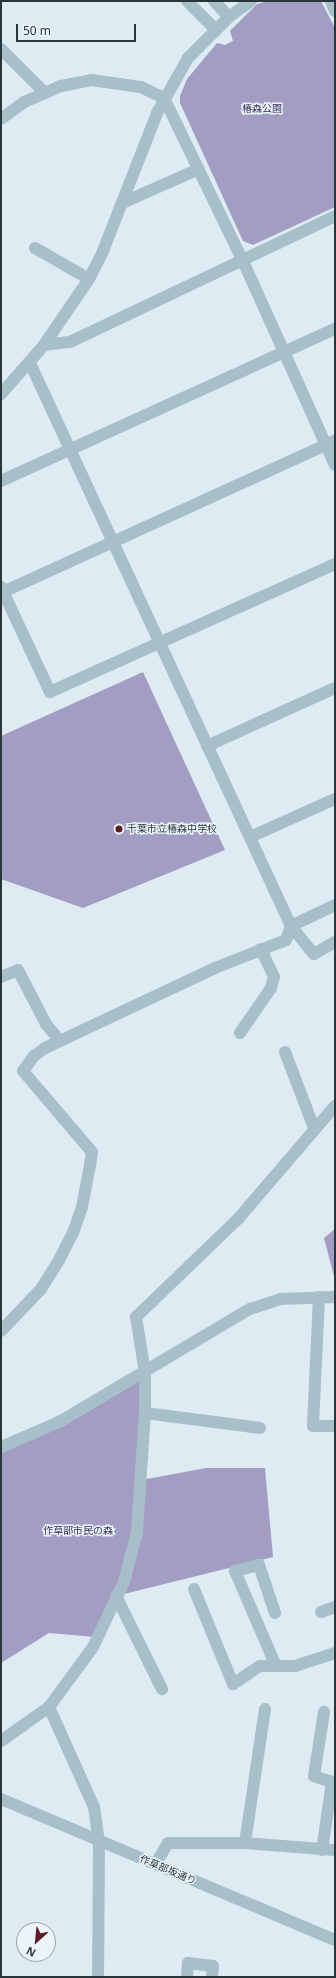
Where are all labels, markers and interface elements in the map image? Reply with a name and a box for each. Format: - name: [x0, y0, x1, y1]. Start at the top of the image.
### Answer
- scale bar: [18, 16, 138, 42]
- text: 50 m: [23, 22, 51, 39]
- park label: 椿森公園: [242, 103, 282, 115]
- place label: 千葉市立椿森中学校: [127, 823, 217, 835]
- marker: 千葉市立椿森中学校: [114, 824, 124, 834]
- park label: 作草部市民の森: [43, 1525, 113, 1537]
- street label: 作草部坂通り: [138, 1853, 198, 1887]
- north arrow: [16, 1922, 56, 1962]
- text: N: [23, 1944, 38, 1961]

